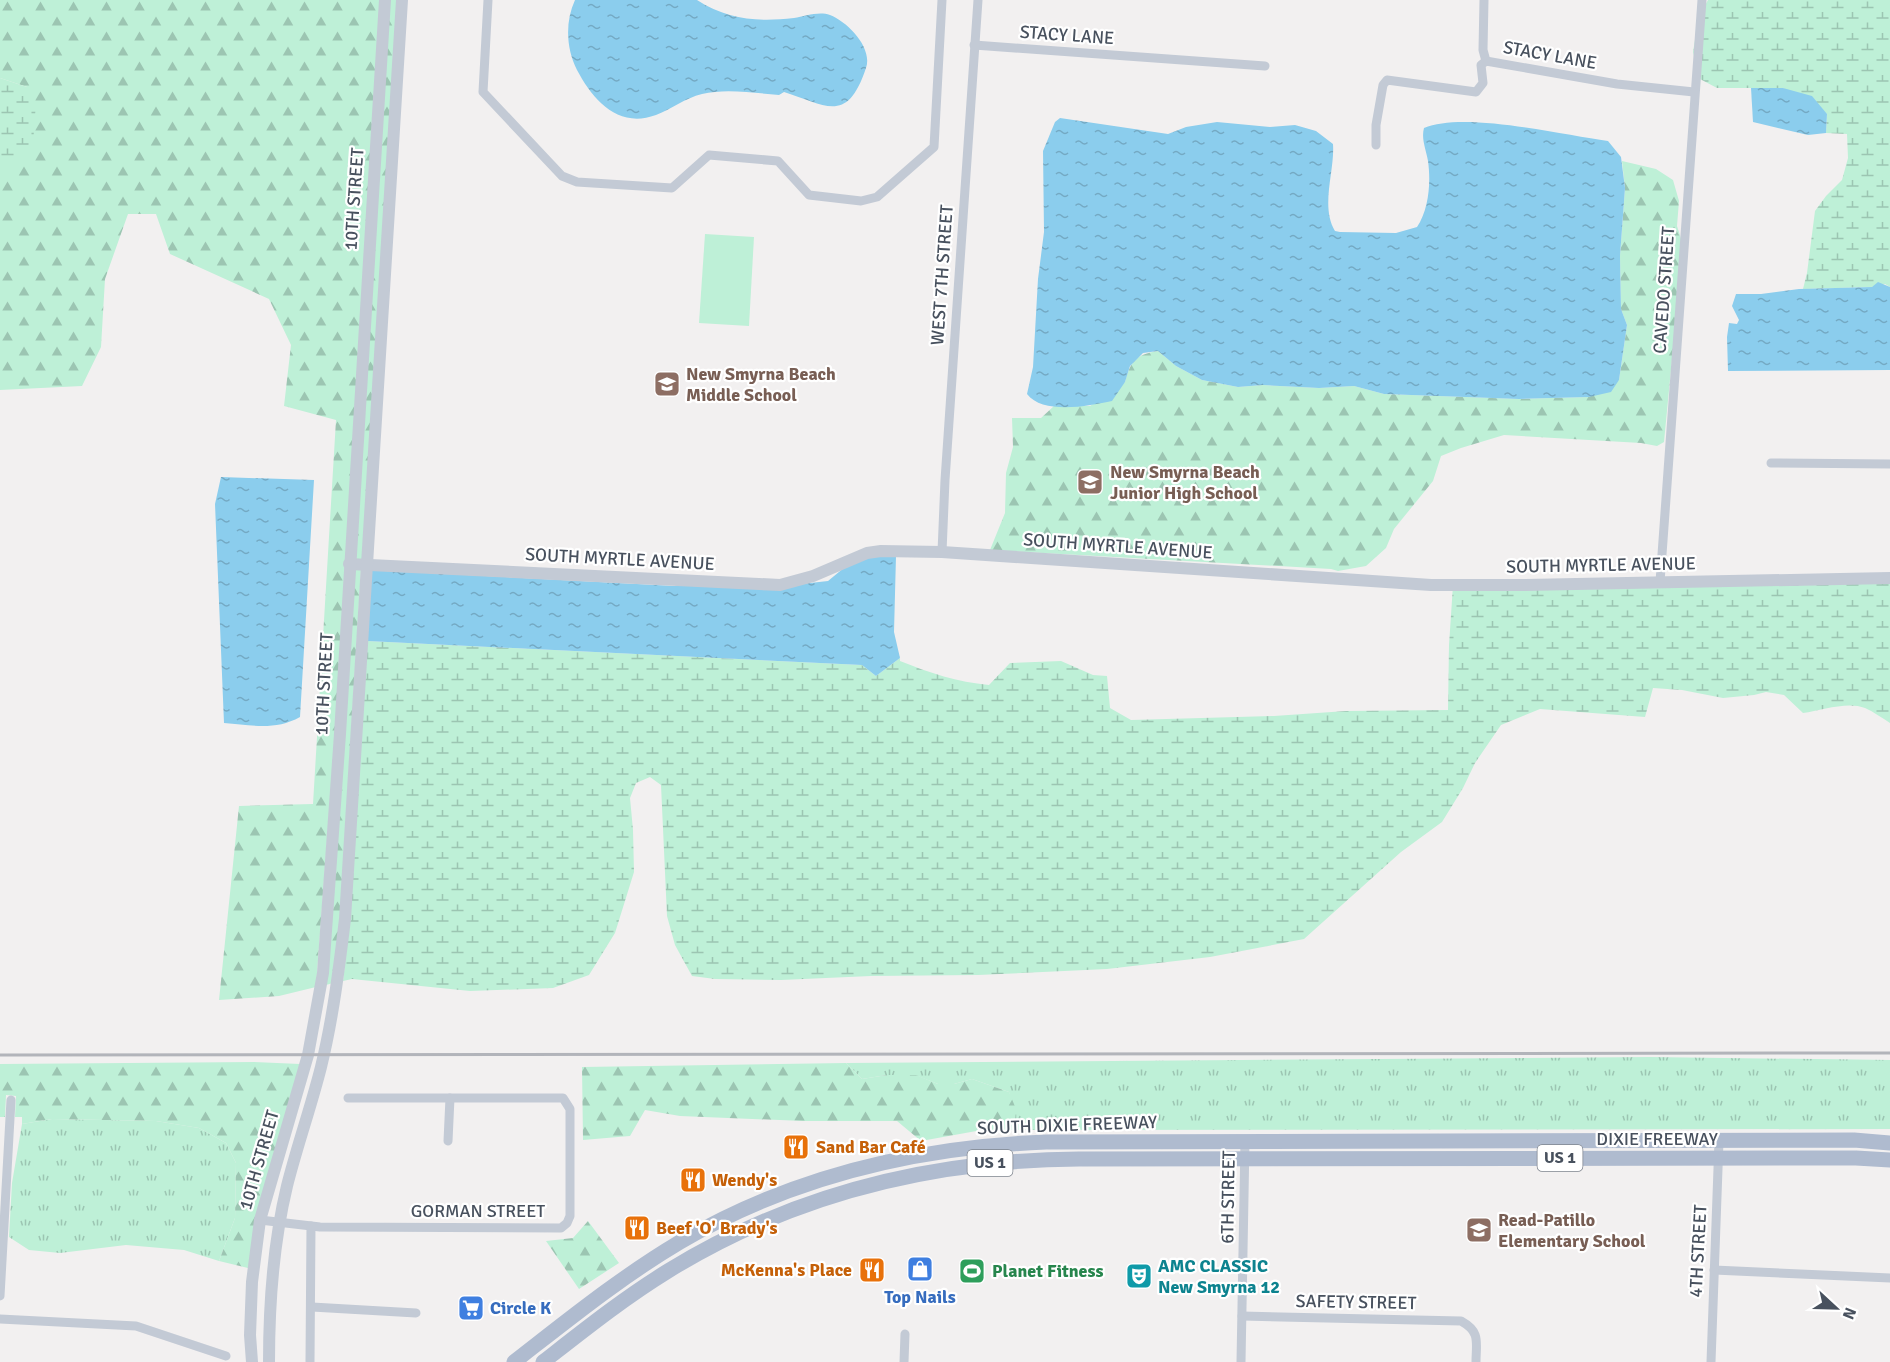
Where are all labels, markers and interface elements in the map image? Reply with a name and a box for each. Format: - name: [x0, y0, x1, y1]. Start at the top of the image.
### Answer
- street label: STACY LANE: [1019, 21, 1115, 49]
- street label: STACY LANE: [1502, 36, 1598, 74]
- street label: 10TH STREET: [339, 147, 369, 251]
- street label: WEST 7TH STREET: [926, 204, 958, 346]
- street label: CAVEDO STREET: [1649, 226, 1679, 354]
- place label: New Smyrna Beach Middle School: [686, 363, 836, 406]
- school or university icon: New Smyrna Beach Middle School: [652, 369, 682, 399]
- place label: New Smyrna Beach Junior High School: [1110, 461, 1260, 504]
- school or university icon: New Smyrna Beach Junior High School: [1075, 467, 1105, 497]
- street label: SOUTH MYRTLE AVENUE: [1023, 528, 1213, 564]
- street label: SOUTH MYRTLE AVENUE: [525, 543, 715, 575]
- street label: SOUTH MYRTLE AVENUE: [1506, 552, 1696, 578]
- street label: 10TH STREET: [310, 632, 338, 736]
- street label: 10TH STREET: [234, 1107, 284, 1212]
- street label: SOUTH DIXIE FREEWAY: [977, 1111, 1157, 1139]
- street label: DIXIE FREEWAY: [1596, 1128, 1718, 1150]
- restaurant icon: Sand Bar Café: [781, 1132, 811, 1162]
- place label: Sand Bar Café: [816, 1136, 926, 1158]
- road number: US 1: [1538, 1145, 1582, 1171]
- road number: US 1: [968, 1150, 1012, 1176]
- street label: 6TH STREET: [1216, 1150, 1240, 1244]
- restaurant icon: Wendy's: [678, 1165, 708, 1195]
- place label: Wendy's: [712, 1169, 777, 1191]
- street label: GORMAN STREET: [411, 1200, 545, 1222]
- street label: 4TH STREET: [1685, 1204, 1711, 1298]
- place label: Read-Patillo Elementary School: [1498, 1209, 1646, 1252]
- restaurant icon: Beef 'O' Brady's: [622, 1213, 652, 1243]
- school or university icon: Read-Patillo Elementary School: [1464, 1215, 1494, 1245]
- place label: Beef 'O' Brady's: [656, 1217, 778, 1239]
- shop icon: Top Nails: [905, 1254, 935, 1284]
- restaurant icon: McKenna's Place: [857, 1255, 887, 1285]
- place label: AMC CLASSIC New Smyrna 12: [1158, 1255, 1280, 1298]
- sports icon: Planet Fitness: [957, 1256, 987, 1286]
- place label: McKenna's Place: [721, 1259, 852, 1281]
- place label: Planet Fitness: [992, 1260, 1103, 1282]
- theatre icon: AMC CLASSIC New Smyrna 12: [1124, 1261, 1154, 1291]
- north arrow: [1806, 1278, 1866, 1338]
- place label: Top Nails: [884, 1286, 956, 1308]
- street label: SAFETY STREET: [1295, 1290, 1417, 1314]
- supermarket icon: Circle K: [456, 1293, 486, 1323]
- place label: Circle K: [490, 1297, 552, 1319]
- text: N: [1838, 1304, 1860, 1322]

